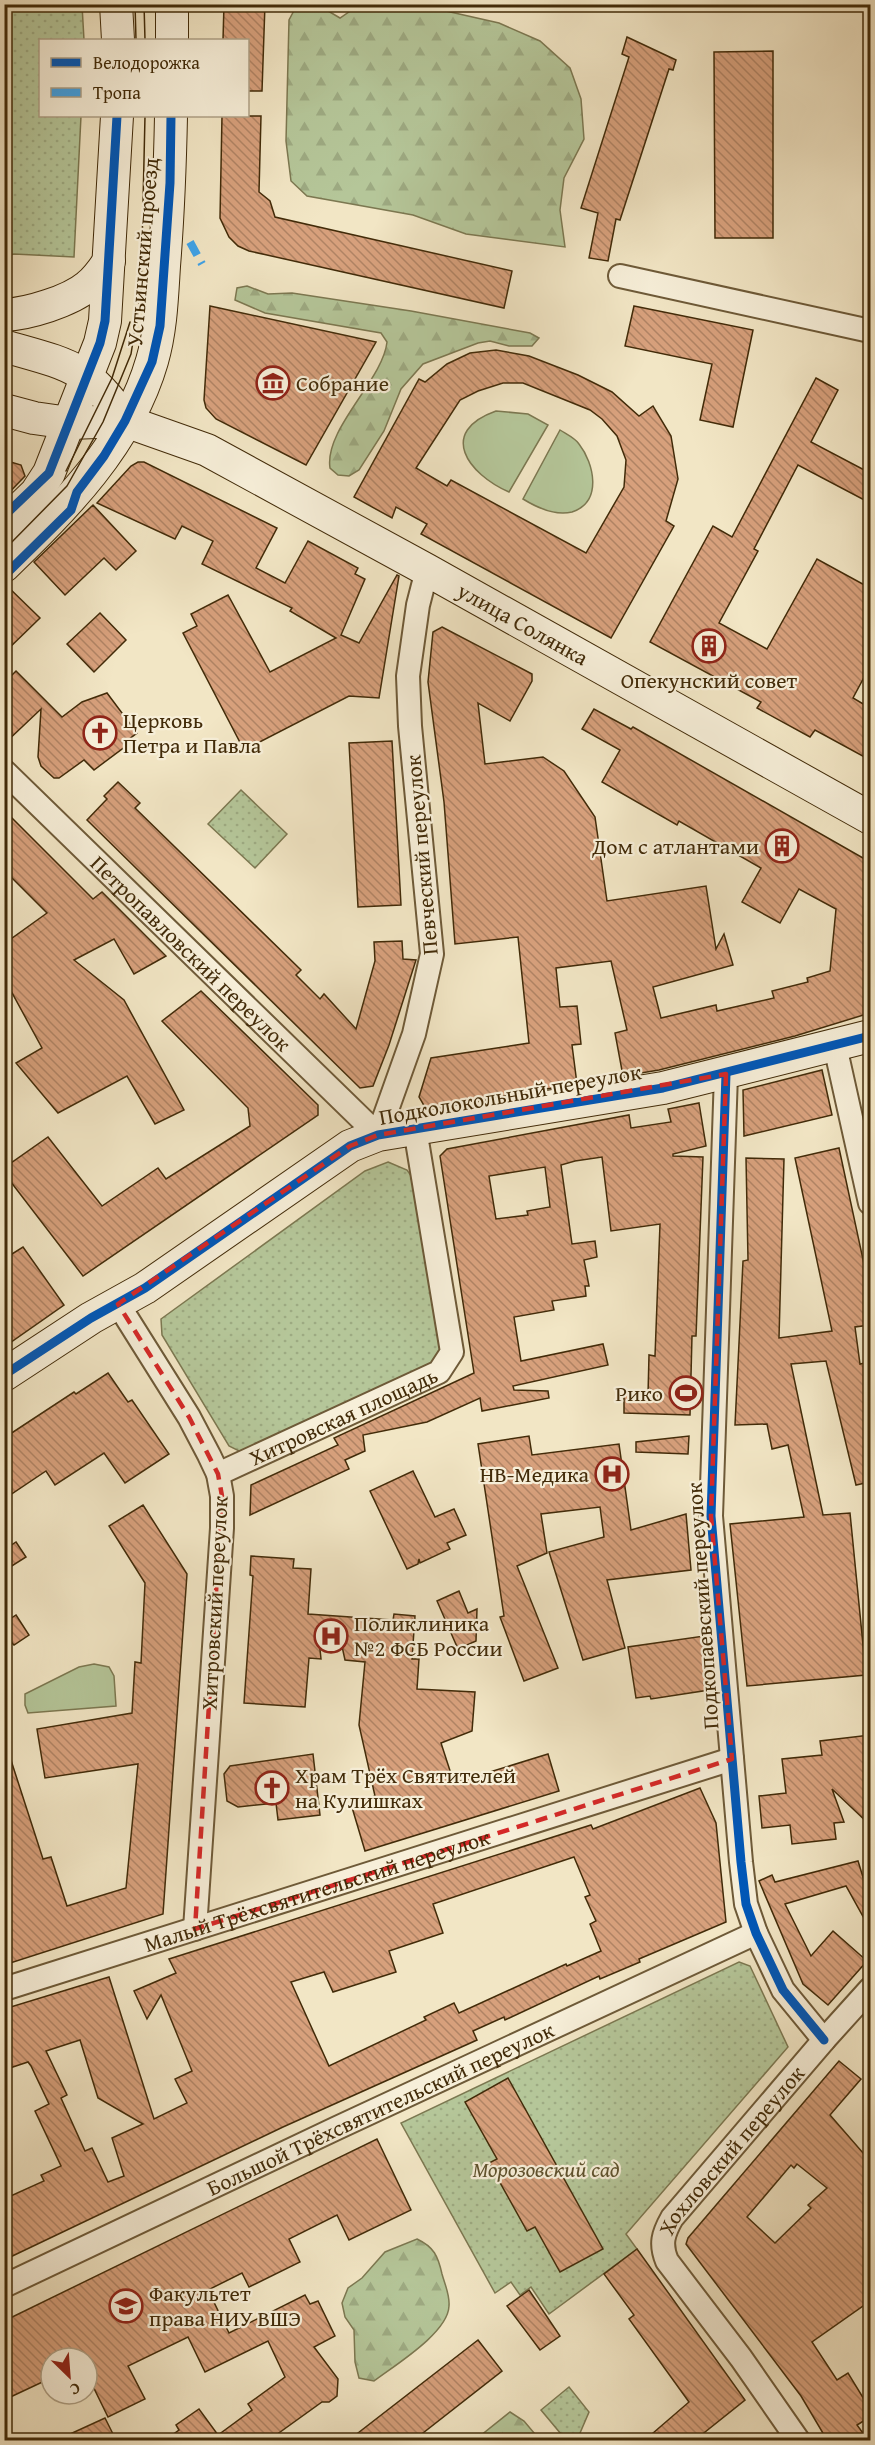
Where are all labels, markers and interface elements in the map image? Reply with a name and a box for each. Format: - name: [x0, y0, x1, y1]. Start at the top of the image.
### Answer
- legend: [39, 39, 249, 117]
- text: Велодорожка: [93, 49, 200, 76]
- text: Тропа: [93, 79, 141, 106]
- street label: Устьинский проезд: [118, 156, 166, 348]
- museum icon: Собрание: [255, 365, 291, 401]
- place label: Собрание: [296, 367, 389, 399]
- street label: улица Солянка: [451, 574, 595, 673]
- building icon: Опекунский совет: [691, 628, 727, 664]
- place label: Опекунский совет: [621, 664, 798, 696]
- place label: Церковь Петра и Павла: [123, 704, 262, 761]
- church icon: Церковь Петра и Павла: [82, 715, 118, 751]
- street label: Певческий переулок: [396, 753, 446, 956]
- building icon: Дом с атлантами: [764, 828, 800, 864]
- place label: Дом с атлантами: [591, 830, 759, 862]
- street label: Петропавловский переулок: [83, 848, 299, 1059]
- street label: Подколокольный переулок: [376, 1055, 644, 1133]
- street label: Хитровская площадь: [244, 1359, 443, 1474]
- sports icon: Рико: [668, 1375, 704, 1411]
- place label: Рико: [615, 1377, 663, 1409]
- hospital icon: НВ-Медика: [594, 1456, 630, 1492]
- place label: НВ-Медика: [480, 1458, 590, 1490]
- street label: Подкопаевский переулок: [677, 1481, 727, 1730]
- street label: Хитровский переулок: [192, 1495, 236, 1711]
- place label: Поликлиника №2 ФСБ России: [354, 1607, 503, 1664]
- hospital icon: Поликлиника №2 ФСБ России: [313, 1618, 349, 1654]
- place label: Храм Трёх Святителей на Кулишках: [295, 1759, 516, 1816]
- church icon: Храм Трёх Святителей на Кулишках: [254, 1770, 290, 1806]
- street label: Малый Трёхсвятительский переулок: [140, 1820, 494, 1960]
- street label: Большой Трёхсвятительский переулок: [201, 2013, 559, 2204]
- street label: Хохловский переулок: [650, 2058, 812, 2240]
- park label: Морозовский сад: [472, 2153, 620, 2185]
- place label: Факультет права НИУ ВШЭ: [149, 2277, 301, 2334]
- school or university icon: Факультет права НИУ ВШЭ: [108, 2288, 144, 2324]
- north arrow: [39, 2346, 99, 2406]
- text: С: [66, 2377, 85, 2402]

